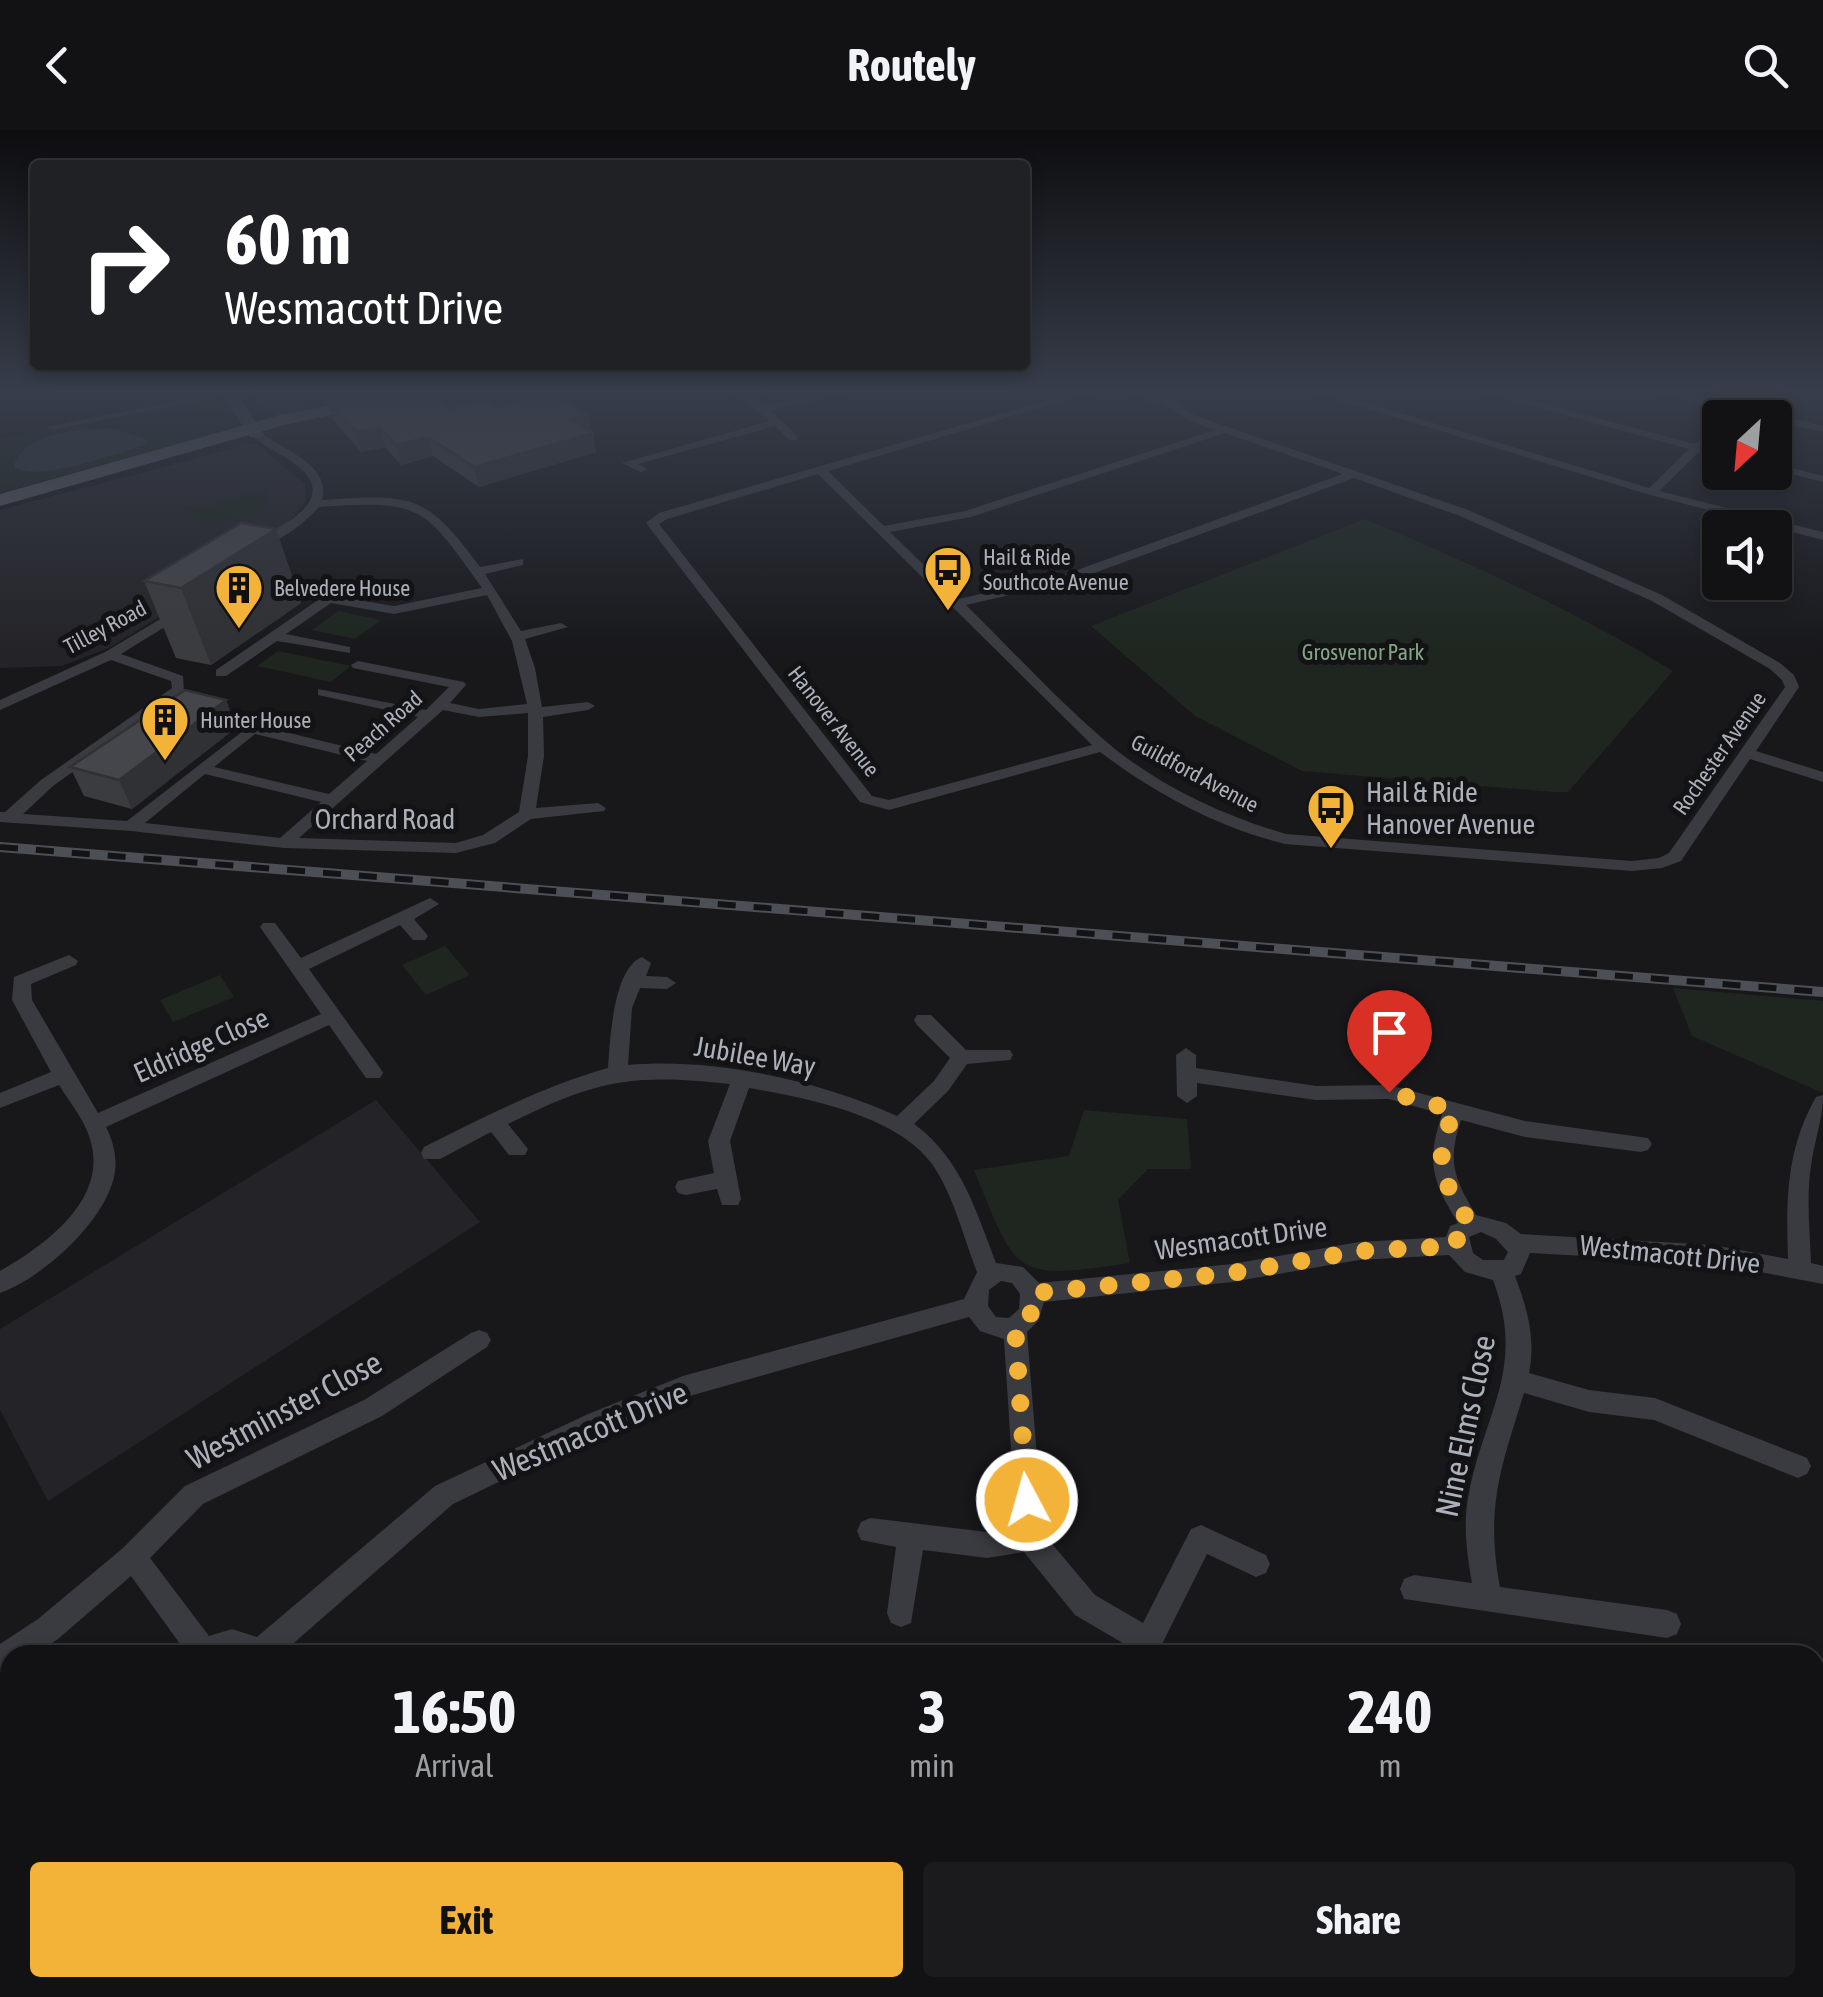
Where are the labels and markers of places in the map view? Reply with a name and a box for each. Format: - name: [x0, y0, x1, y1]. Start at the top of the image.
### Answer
- bus stop icon: Hail & Ride Southcote Avenue: [922, 544, 974, 612]
- place label: Hail & Ride Southcote Avenue: [983, 544, 1129, 595]
- building icon: Belvedere House: [213, 562, 265, 630]
- place label: Belvedere House: [274, 575, 410, 601]
- building icon: Hunter House: [139, 694, 191, 762]
- place label: Hunter House: [200, 707, 311, 733]
- place label: Hail & Ride Hanover Avenue: [1366, 776, 1535, 840]
- bus stop icon: Hail & Ride Hanover Avenue: [1305, 782, 1357, 850]
- pin: [1347, 990, 1432, 1093]

